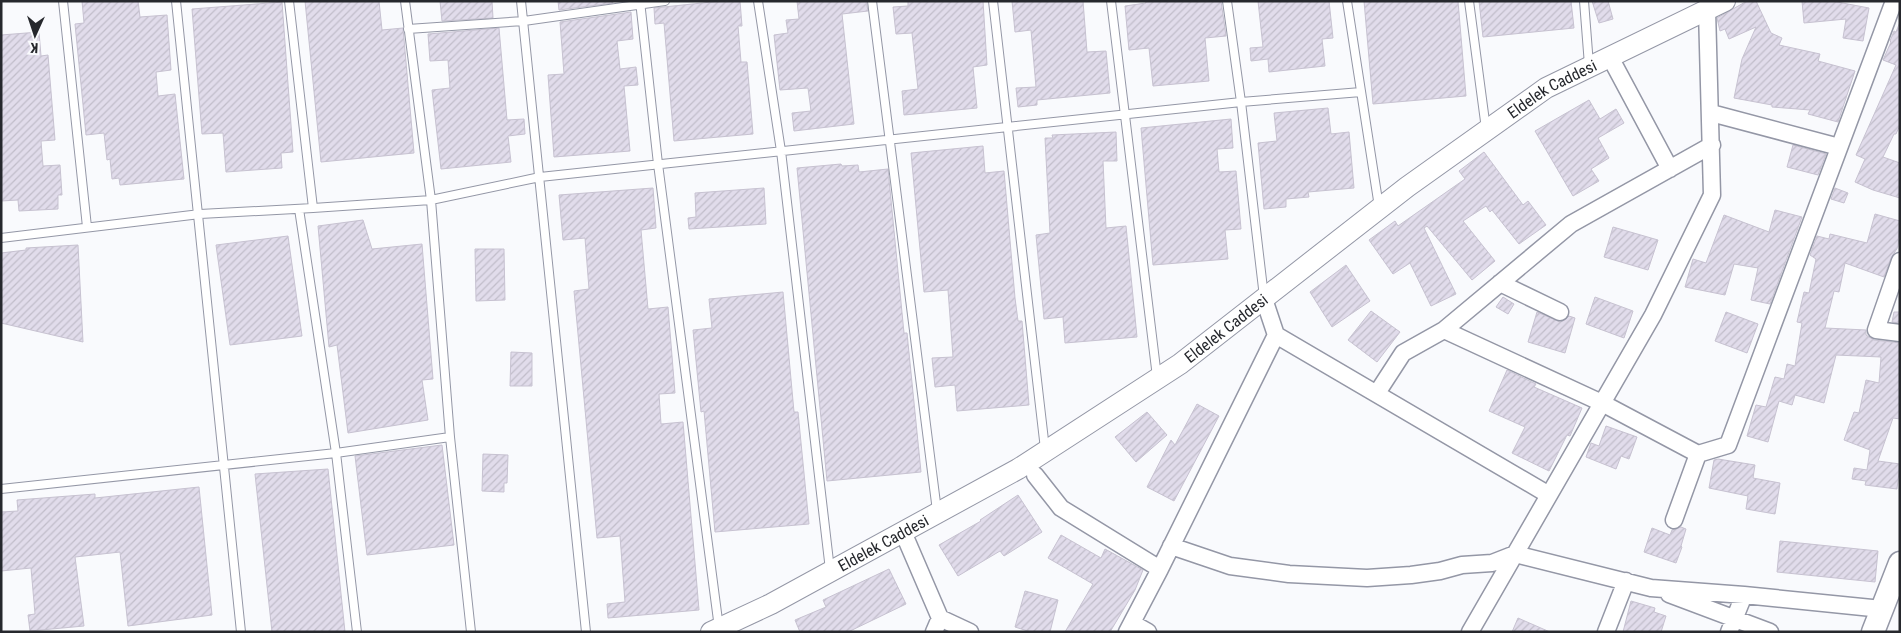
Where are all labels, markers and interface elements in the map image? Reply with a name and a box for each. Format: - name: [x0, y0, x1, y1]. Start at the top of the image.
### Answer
- north arrow: [10, 10, 60, 60]
- text: K: [30, 40, 39, 56]
- street label: Eldelek Caddesi: [1504, 55, 1599, 122]
- street label: Eldelek Caddesi: [1181, 290, 1271, 366]
- street label: Eldelek Caddesi: [835, 510, 932, 575]

